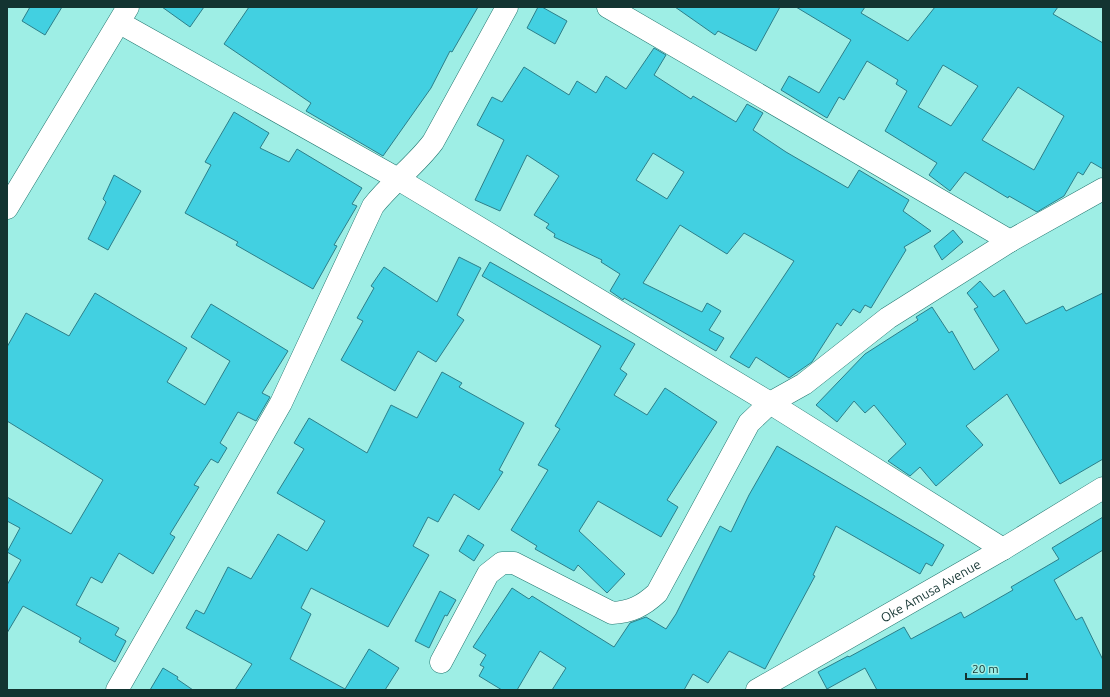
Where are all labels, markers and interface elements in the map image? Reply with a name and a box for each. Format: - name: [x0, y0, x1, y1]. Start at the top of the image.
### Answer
- street label: Oke Amusa Avenue: [878, 556, 983, 625]
- scale bar: [966, 655, 1027, 681]
- text: 20 m: [972, 662, 999, 675]

